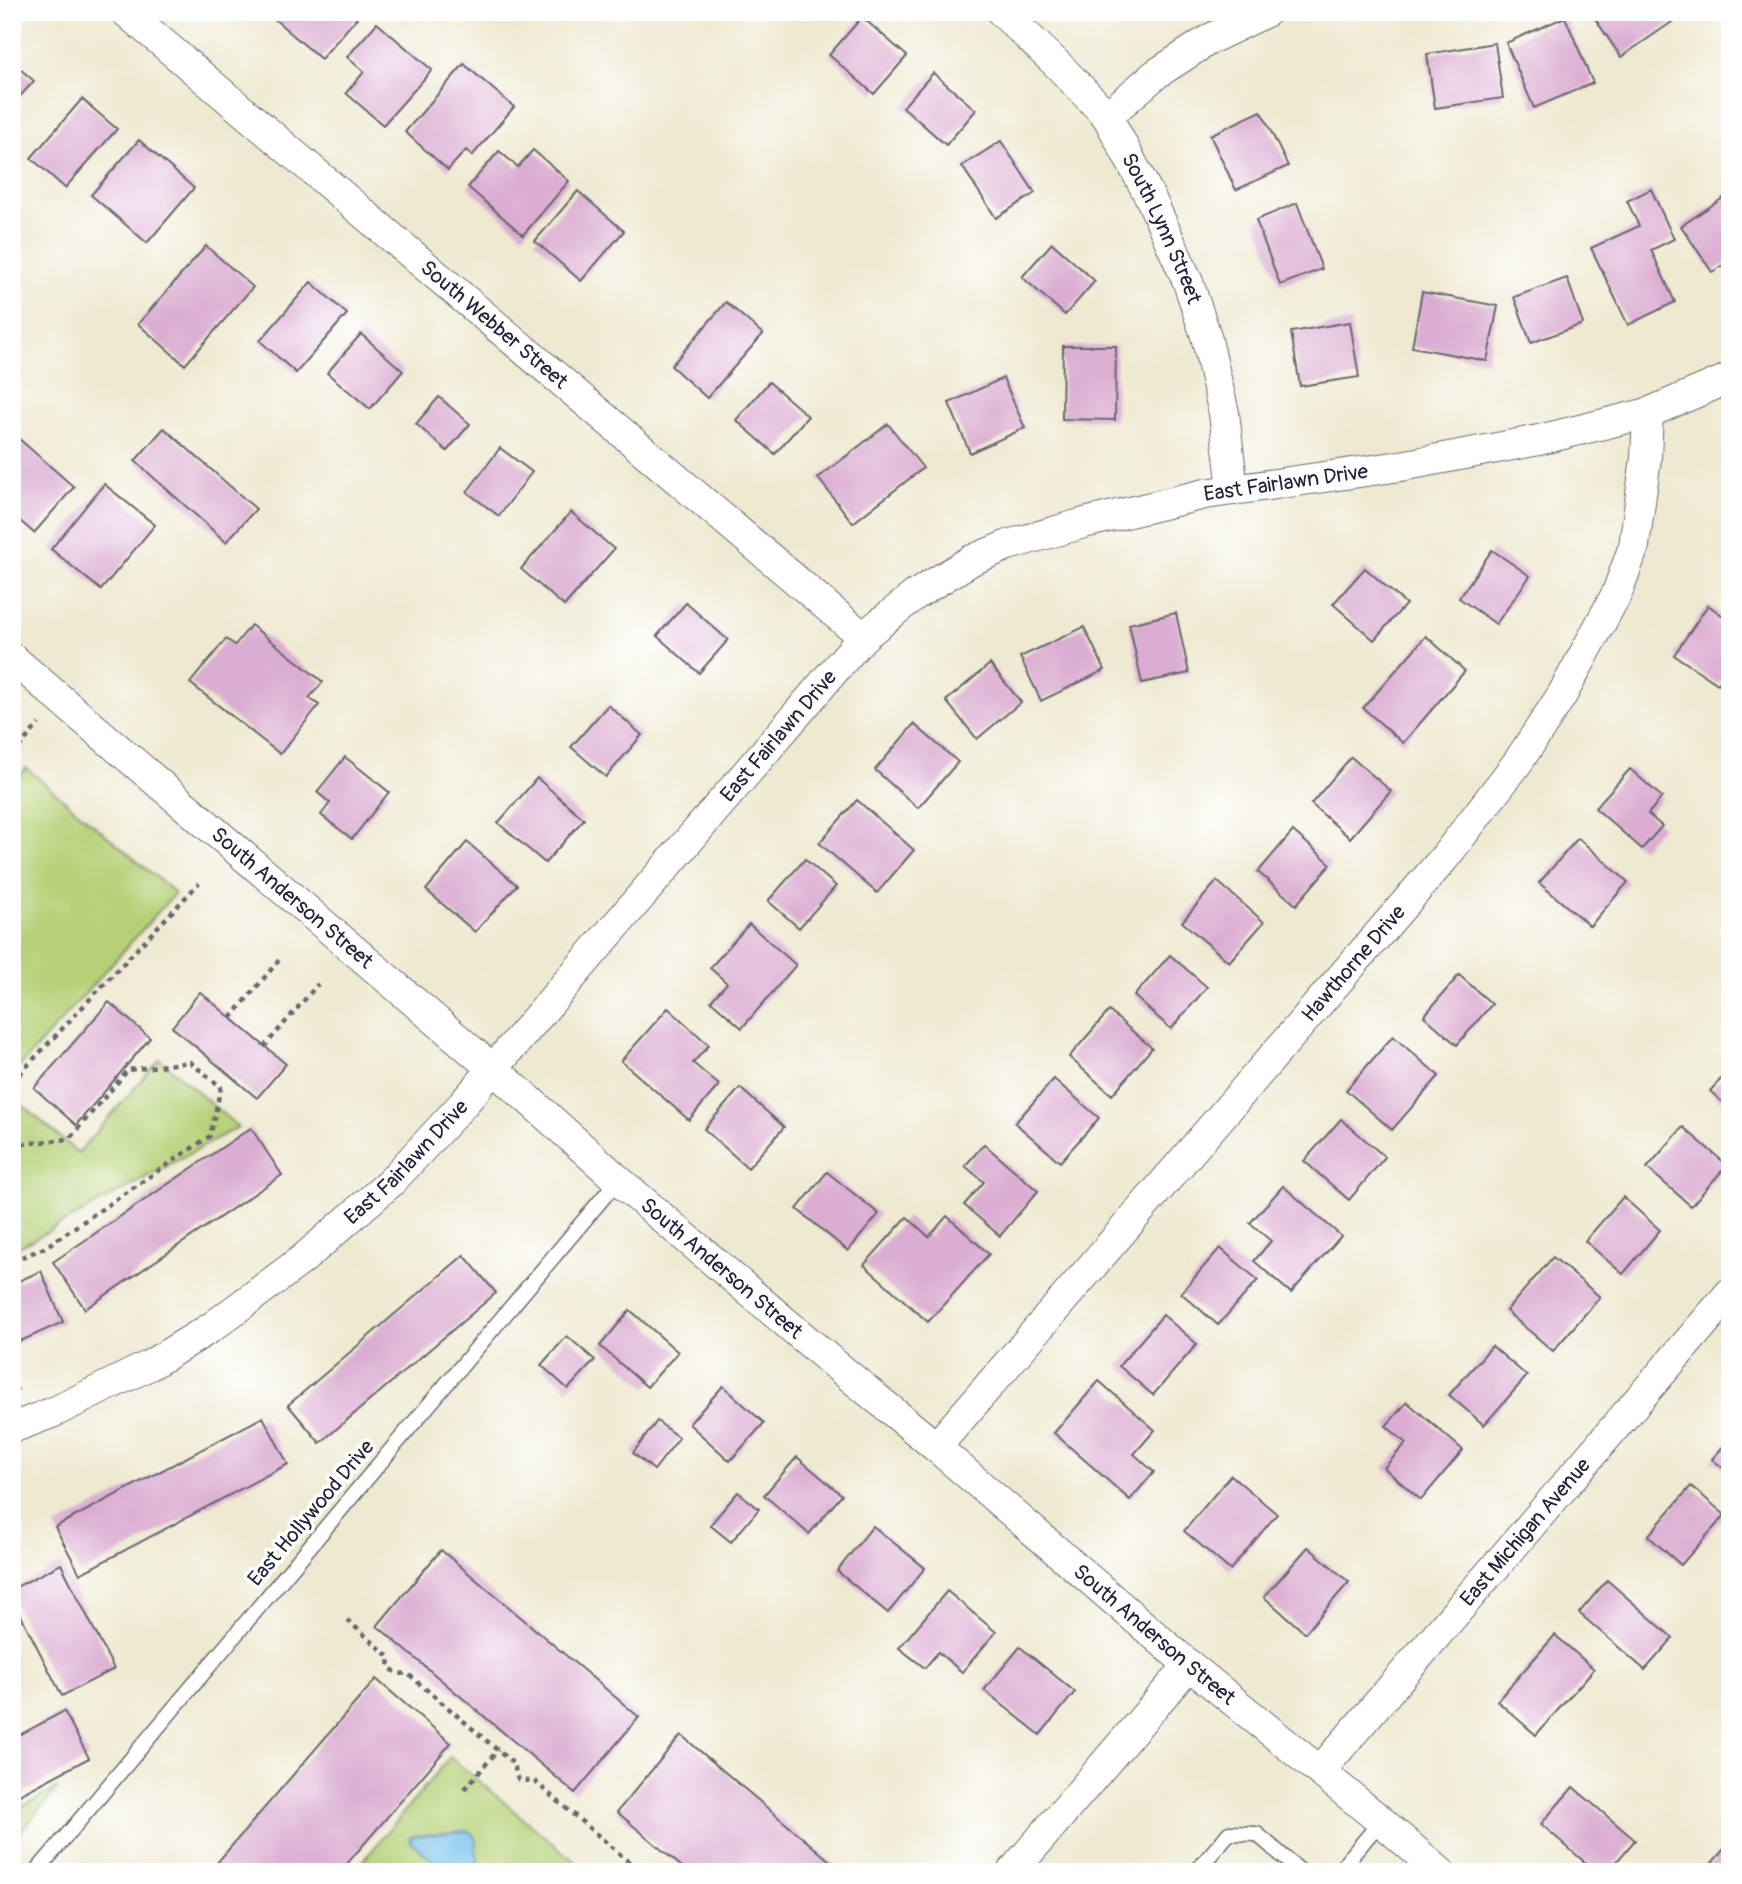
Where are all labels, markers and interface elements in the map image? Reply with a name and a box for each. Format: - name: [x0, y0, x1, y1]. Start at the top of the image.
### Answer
- street label: South Lynn Street: [1115, 148, 1208, 308]
- street label: South Webber Street: [415, 254, 574, 395]
- street label: East Fairlawn Drive: [1202, 457, 1370, 508]
- street label: East Fairlawn Drive: [714, 664, 843, 808]
- street label: South Anderson Street: [206, 821, 380, 975]
- street label: Hawthorne Drive: [1295, 899, 1412, 1027]
- street label: East Fairlawn Drive: [338, 1093, 474, 1230]
- street label: South Anderson Street: [635, 1192, 809, 1345]
- street label: East Hollywood Drive: [242, 1434, 381, 1592]
- street label: East Michigan Avenue: [1454, 1452, 1597, 1612]
- street label: South Anderson Street: [1068, 1558, 1242, 1711]

